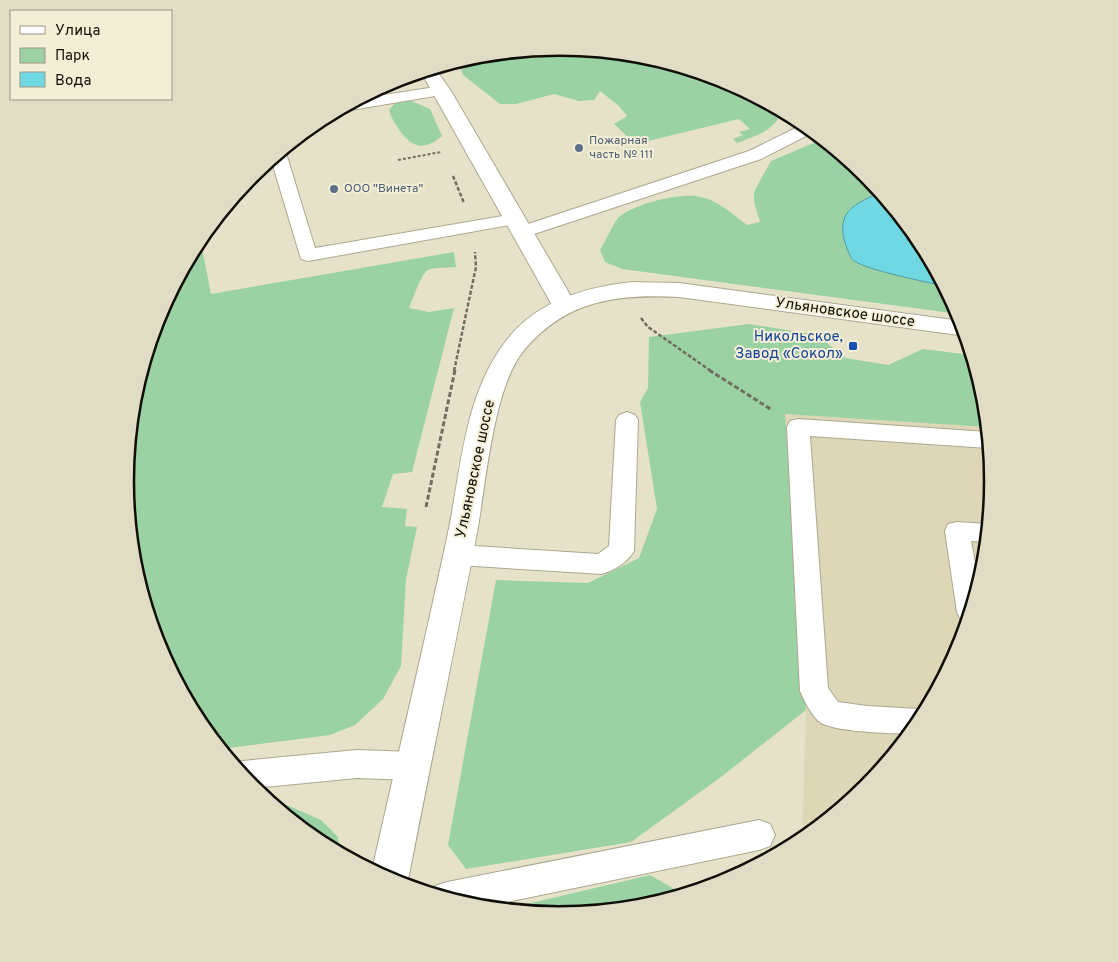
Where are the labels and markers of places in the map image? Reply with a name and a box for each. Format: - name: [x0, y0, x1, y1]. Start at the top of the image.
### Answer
- place label: Пожарная часть № 111: [589, 133, 653, 163]
- marker: Пожарная часть № 111: [573, 142, 585, 154]
- place label: ООО "Винета": [344, 181, 423, 197]
- marker: ООО "Винета": [328, 183, 340, 195]
- place label: Никольское, Завод «Сокол»: [735, 328, 843, 364]
- marker: Никольское, Завод «Сокол»: [847, 340, 859, 352]

